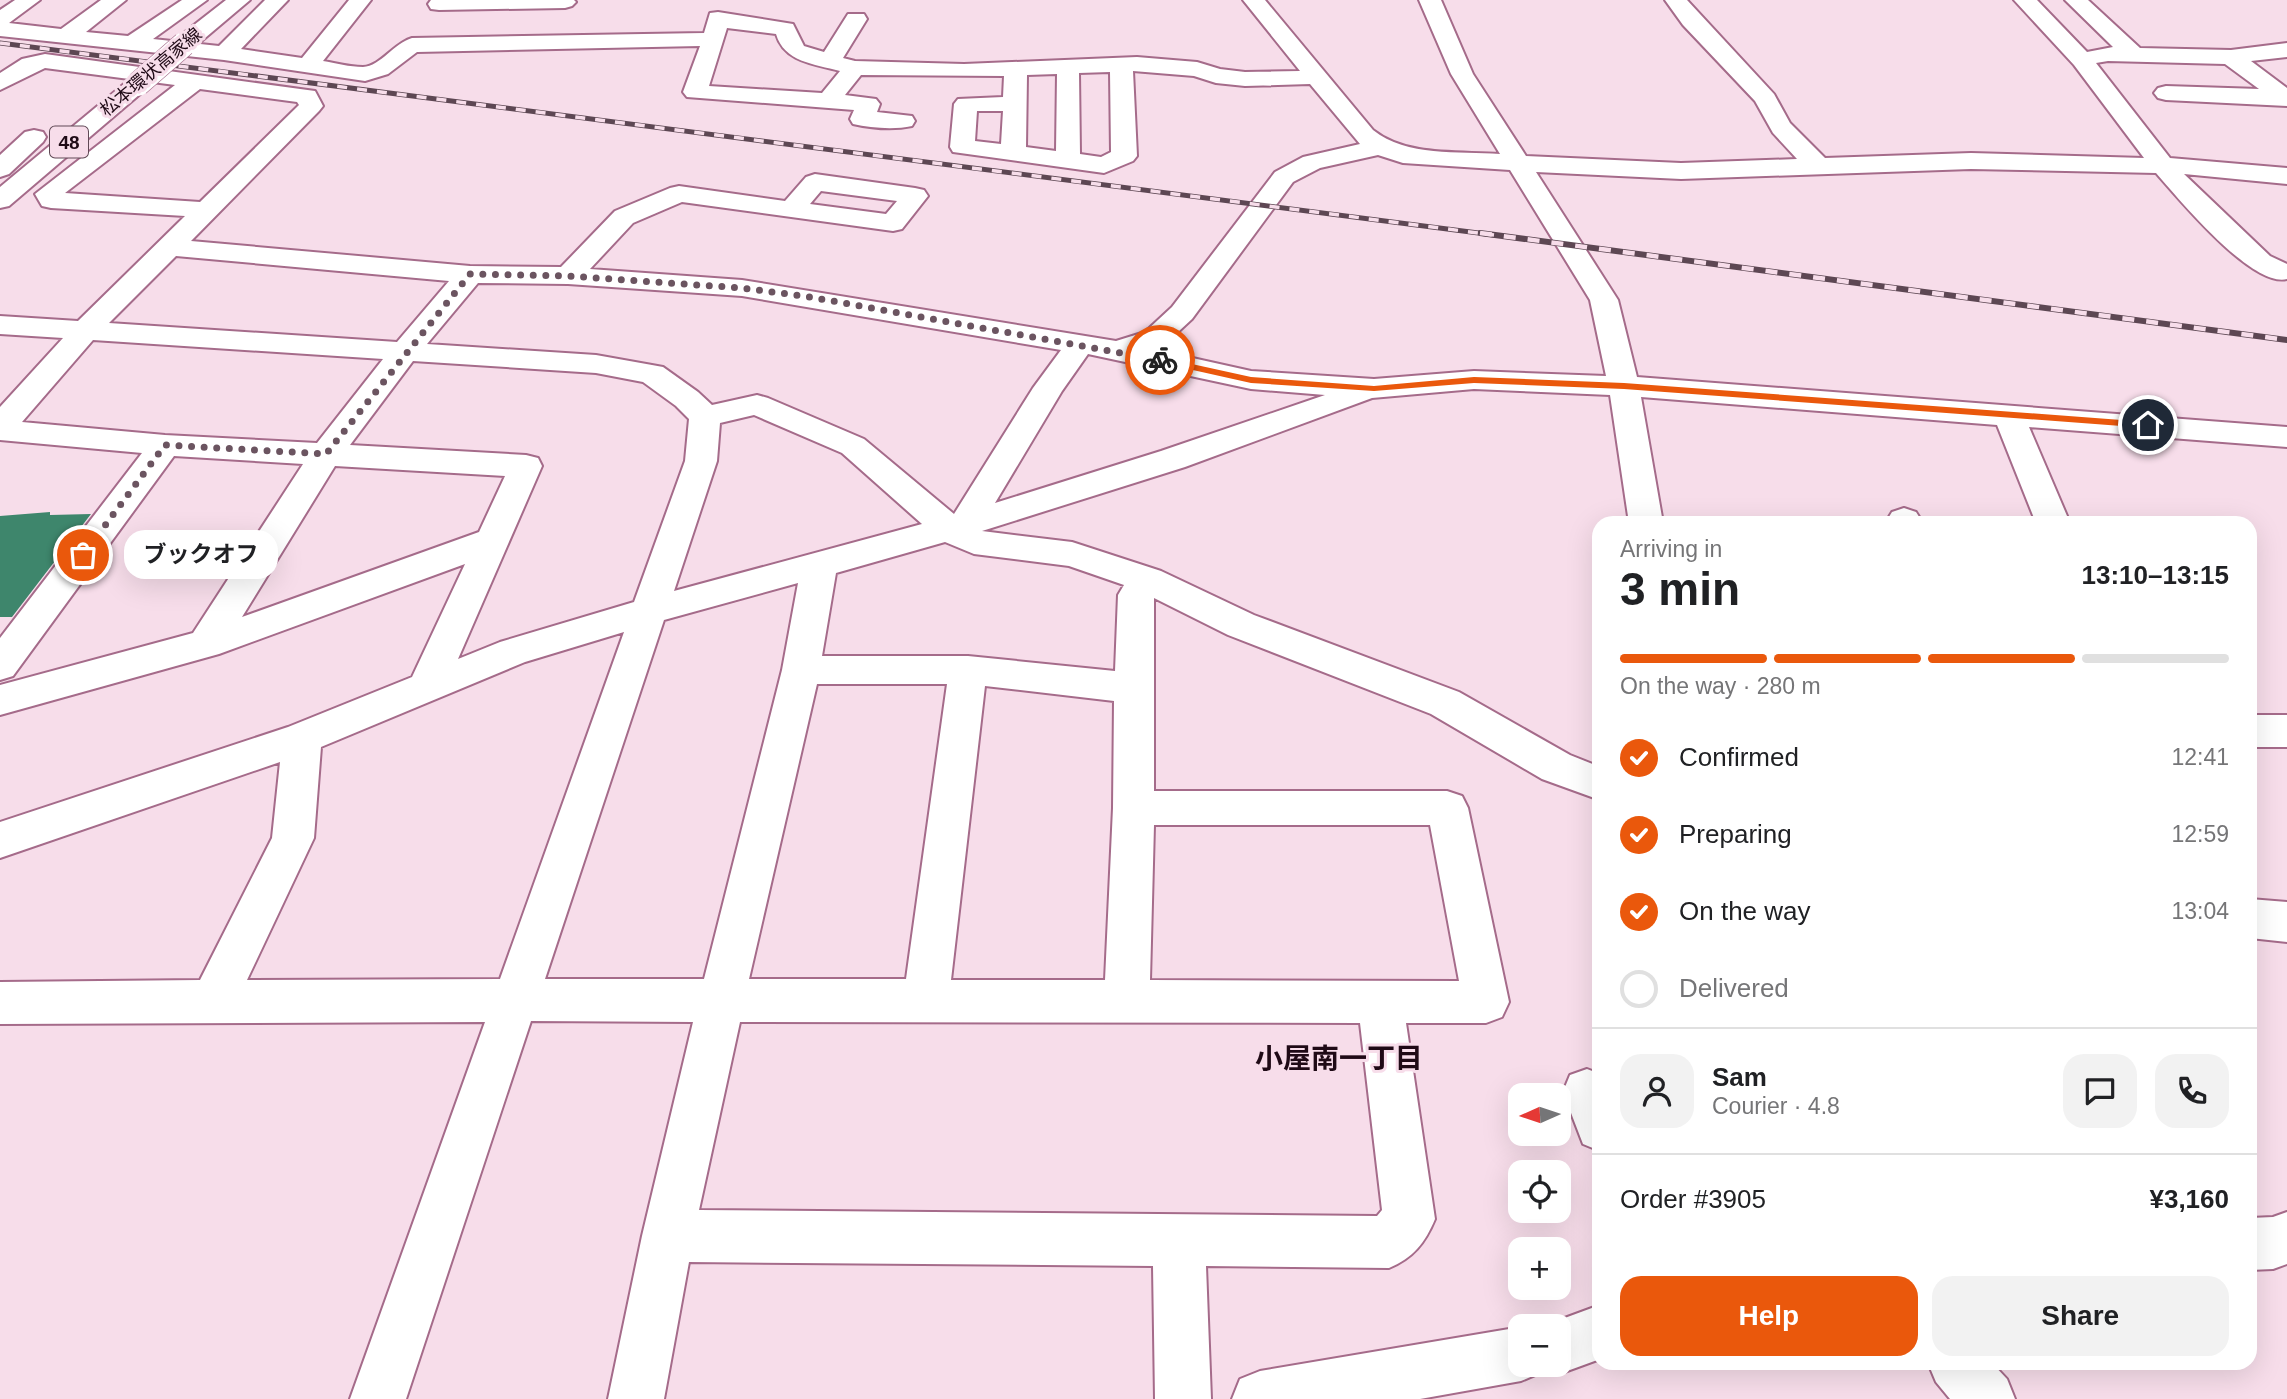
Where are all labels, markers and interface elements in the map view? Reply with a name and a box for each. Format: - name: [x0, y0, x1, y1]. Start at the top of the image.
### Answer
- street label: 松本環状高家線: [96, 24, 206, 120]
- road number: 48: [50, 126, 88, 158]
- courier: [1125, 325, 1195, 395]
- icon: bike: [1141, 341, 1179, 379]
- pin: [2118, 395, 2178, 455]
- icon: home: [2129, 406, 2167, 444]
- pin: [53, 525, 113, 585]
- callout: ブックオフ: [125, 530, 279, 580]
- icon: bag: [64, 536, 102, 574]
- text: Arriving in: [1620, 536, 1722, 562]
- text: ブックオフ: [144, 541, 259, 567]
- text: 13:10–13:15: [2082, 560, 2229, 590]
- text: 3 min: [1620, 563, 1740, 615]
- text: On the way · 280 m: [1620, 673, 1821, 699]
- icon: check: [1620, 739, 1658, 777]
- text: Confirmed: [1679, 742, 1799, 772]
- text: 12:41: [2171, 744, 2229, 770]
- icon: check: [1620, 816, 1658, 854]
- text: Preparing: [1679, 819, 1792, 849]
- text: 12:59: [2171, 821, 2229, 847]
- icon: check: [1620, 893, 1658, 931]
- text: On the way: [1679, 896, 1811, 926]
- text: 13:04: [2171, 898, 2229, 924]
- text: Delivered: [1679, 973, 1789, 1003]
- district label: 小屋南一丁目: [1255, 1043, 1423, 1074]
- button: person: [1620, 1054, 1694, 1128]
- button: chat: [2063, 1054, 2137, 1128]
- button: phone: [2155, 1054, 2229, 1128]
- text: Sam: [1712, 1062, 1767, 1092]
- north arrow: [1508, 1083, 1572, 1146]
- map controls: [1508, 1083, 1571, 1377]
- text: Courier · 4.8: [1712, 1093, 1840, 1119]
- button: locate: [1508, 1160, 1571, 1223]
- text: Order #3905: [1620, 1184, 1766, 1214]
- text: ¥3,160: [2149, 1184, 2229, 1214]
- button: +: [1508, 1237, 1571, 1300]
- button: Help: [1620, 1276, 1918, 1356]
- button: Share: [1932, 1276, 2229, 1356]
- button: −: [1508, 1314, 1571, 1377]

